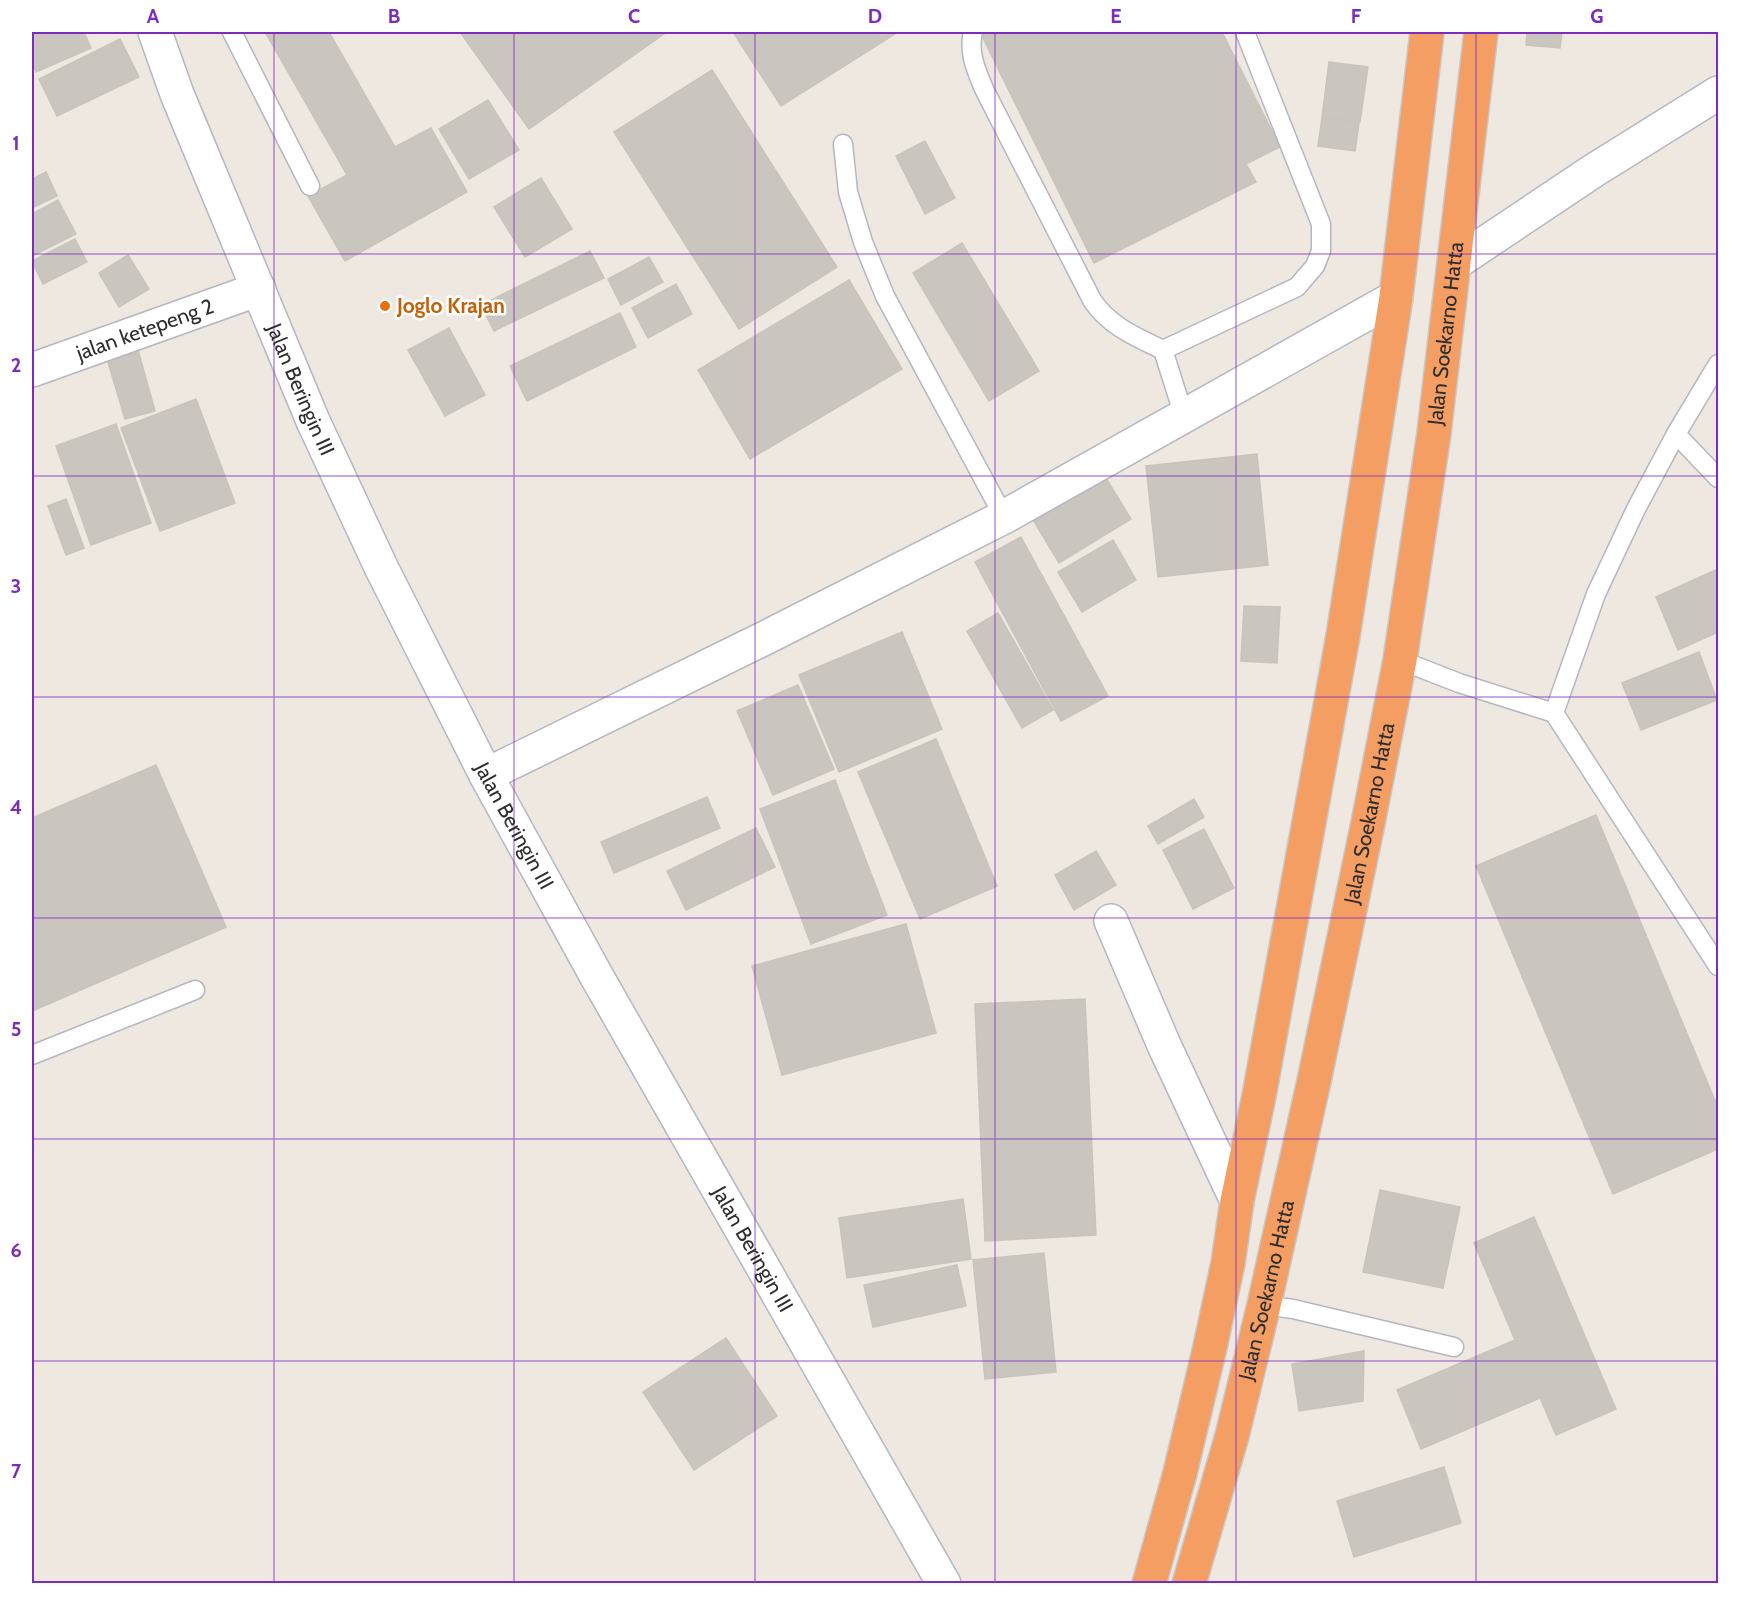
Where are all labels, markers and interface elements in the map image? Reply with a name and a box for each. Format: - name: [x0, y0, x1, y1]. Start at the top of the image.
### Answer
- text: A: [147, 4, 160, 28]
- text: B: [388, 4, 400, 28]
- text: C: [628, 4, 640, 28]
- text: D: [868, 4, 882, 28]
- text: E: [1110, 4, 1122, 28]
- text: F: [1351, 4, 1362, 28]
- text: G: [1590, 4, 1604, 28]
- text: 1: [12, 131, 20, 155]
- street label: Jalan Soekarno Hatta: [1422, 240, 1468, 427]
- street label: jalan ketepeng 2: [72, 293, 217, 366]
- place label: Joglo Krajan: [396, 293, 505, 318]
- marker: Joglo Krajan: [378, 299, 392, 313]
- street label: Jalan Beringin III: [261, 319, 340, 459]
- text: 2: [11, 353, 21, 377]
- text: 3: [11, 574, 21, 598]
- street label: Jalan Soekarno Hatta: [1338, 720, 1399, 907]
- street label: Jalan Beringin III: [469, 757, 559, 893]
- text: 4: [10, 795, 22, 819]
- text: 5: [11, 1017, 21, 1041]
- street label: Jalan Beringin III: [707, 1181, 799, 1316]
- street label: Jalan Soekarno Hatta: [1233, 1198, 1299, 1384]
- text: 6: [10, 1238, 22, 1262]
- text: 7: [11, 1459, 22, 1483]

